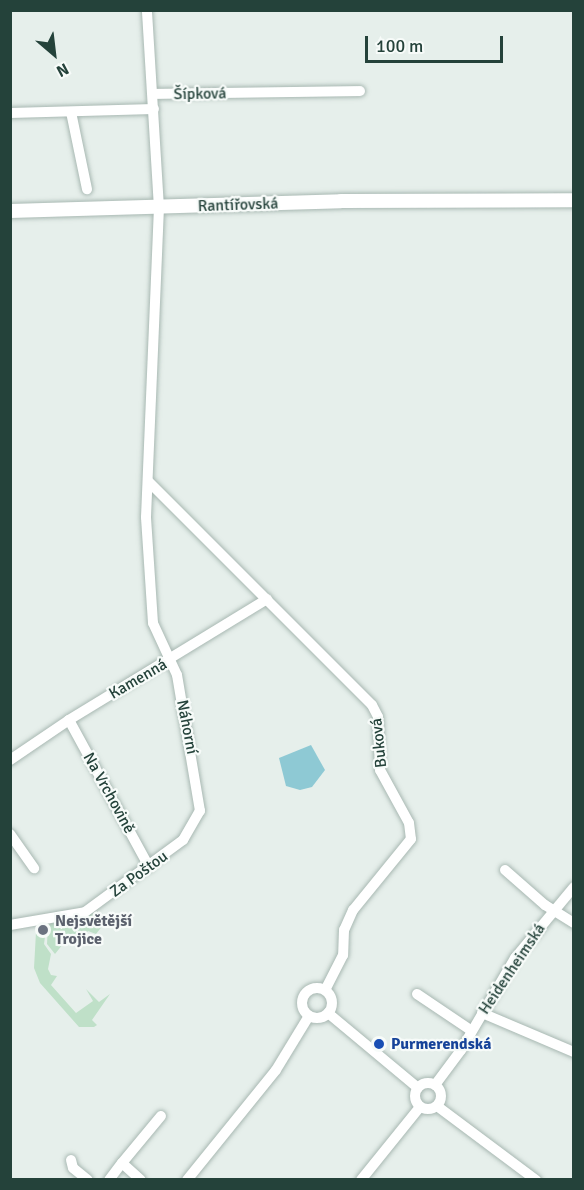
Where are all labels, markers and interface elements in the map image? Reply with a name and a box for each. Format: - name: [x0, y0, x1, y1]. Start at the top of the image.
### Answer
- north arrow: [24, 24, 84, 84]
- scale bar: [368, 24, 506, 62]
- text: 100 m: [376, 35, 423, 57]
- text: N: [53, 58, 72, 81]
- street label: Šípková: [173, 84, 227, 104]
- street label: Rantířovská: [197, 194, 279, 216]
- street label: Kamenná: [105, 655, 171, 703]
- street label: Náhorní: [172, 698, 202, 756]
- street label: Buková: [367, 717, 391, 769]
- street label: Na Vrchovině: [79, 749, 139, 837]
- street label: Za Poštou: [106, 847, 172, 901]
- place label: Nejsvětější Trojice: [55, 911, 132, 949]
- street label: Heidenheimská: [475, 920, 549, 1018]
- marker: Nejsvětější Trojice: [36, 923, 50, 937]
- place label: Purmerendská: [391, 1034, 491, 1054]
- marker: Purmerendská: [372, 1037, 386, 1051]

